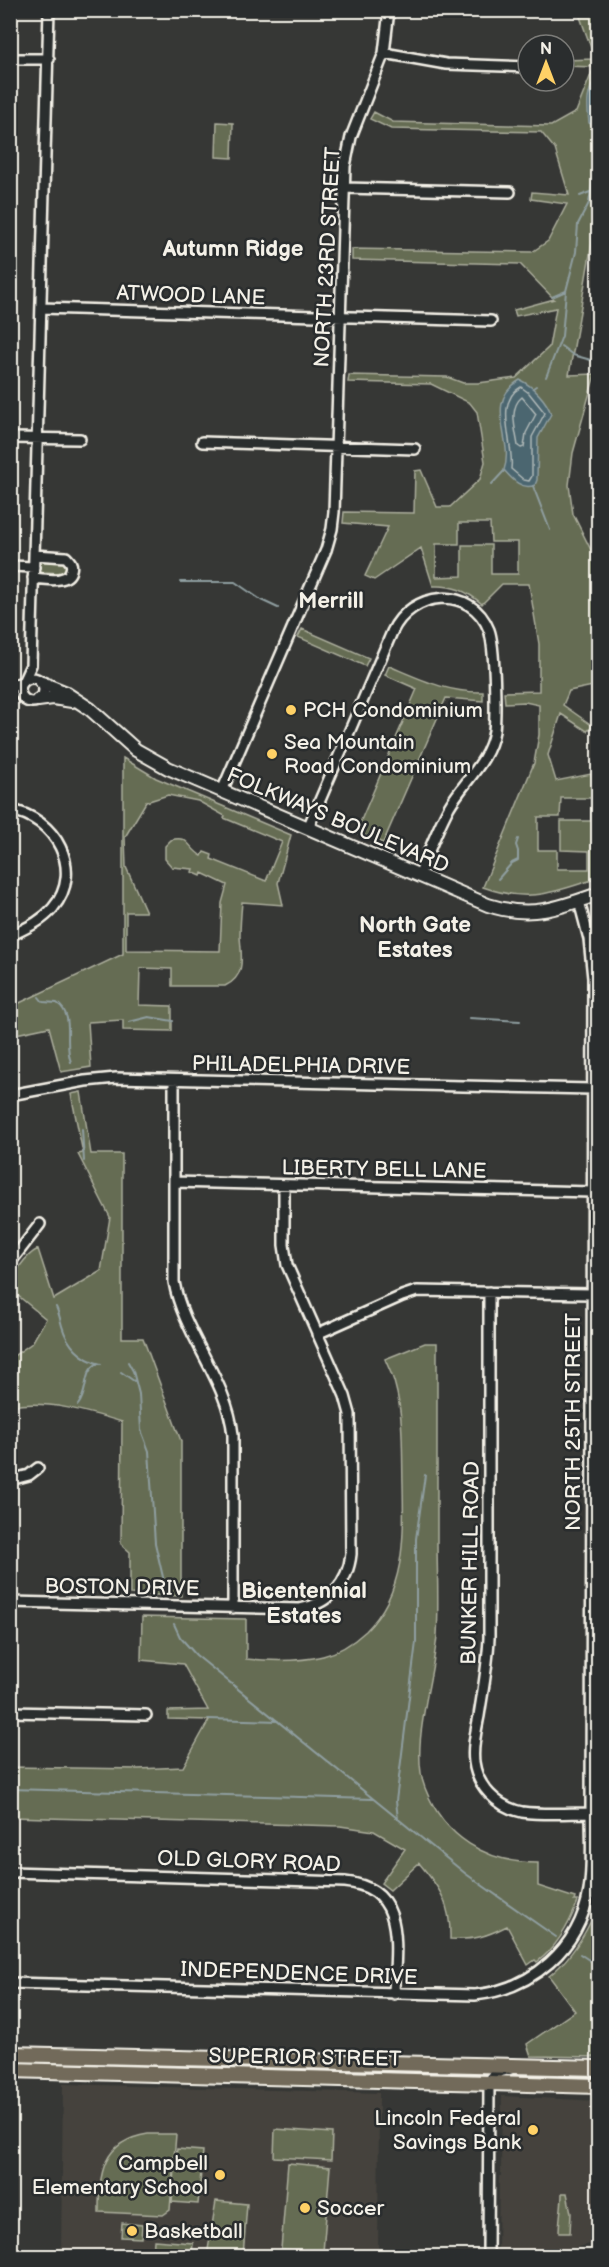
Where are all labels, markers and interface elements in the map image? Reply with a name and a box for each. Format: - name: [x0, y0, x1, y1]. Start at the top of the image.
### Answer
- north arrow: [516, 33, 576, 93]
- text: N: [540, 40, 552, 59]
- street label: NORTH 23RD STREET: [309, 146, 346, 368]
- district label: Autumn Ridge: [162, 236, 303, 263]
- street label: ATWOOD LANE: [116, 280, 266, 311]
- district label: Merrill: [298, 588, 364, 615]
- place label: PCH Condominium: [303, 698, 483, 723]
- marker: PCH Condominium: [284, 703, 298, 717]
- place label: Sea Mountain Road Condominium: [284, 730, 471, 779]
- marker: Sea Mountain Road Condominium: [265, 747, 279, 761]
- street label: FOLKWAYS BOULEVARD: [223, 762, 453, 879]
- district label: North Gate Estates: [359, 912, 471, 964]
- street label: PHILADELPHIA DRIVE: [192, 1051, 410, 1080]
- street label: LIBERTY BELL LANE: [281, 1155, 487, 1184]
- street label: NORTH 25TH STREET: [561, 1313, 586, 1531]
- street label: BUNKER HILL ROAD: [456, 1461, 485, 1665]
- street label: BOSTON DRIVE: [44, 1574, 200, 1601]
- district label: Bicentennial Estates: [241, 1578, 367, 1630]
- street label: OLD GLORY ROAD: [157, 1846, 341, 1877]
- street label: INDEPENDENCE DRIVE: [180, 1957, 418, 1990]
- street label: SUPERIOR STREET: [208, 2043, 402, 2072]
- place label: Lincoln Federal Savings Bank: [374, 2106, 522, 2155]
- marker: Lincoln Federal Savings Bank: [526, 2123, 540, 2137]
- place label: Campbell Elementary School: [32, 2151, 208, 2200]
- marker: Campbell Elementary School: [213, 2168, 227, 2182]
- place label: Soccer: [317, 2196, 384, 2221]
- marker: Soccer: [298, 2201, 312, 2215]
- place label: Basketball: [144, 2219, 243, 2244]
- marker: Basketball: [125, 2224, 139, 2238]

